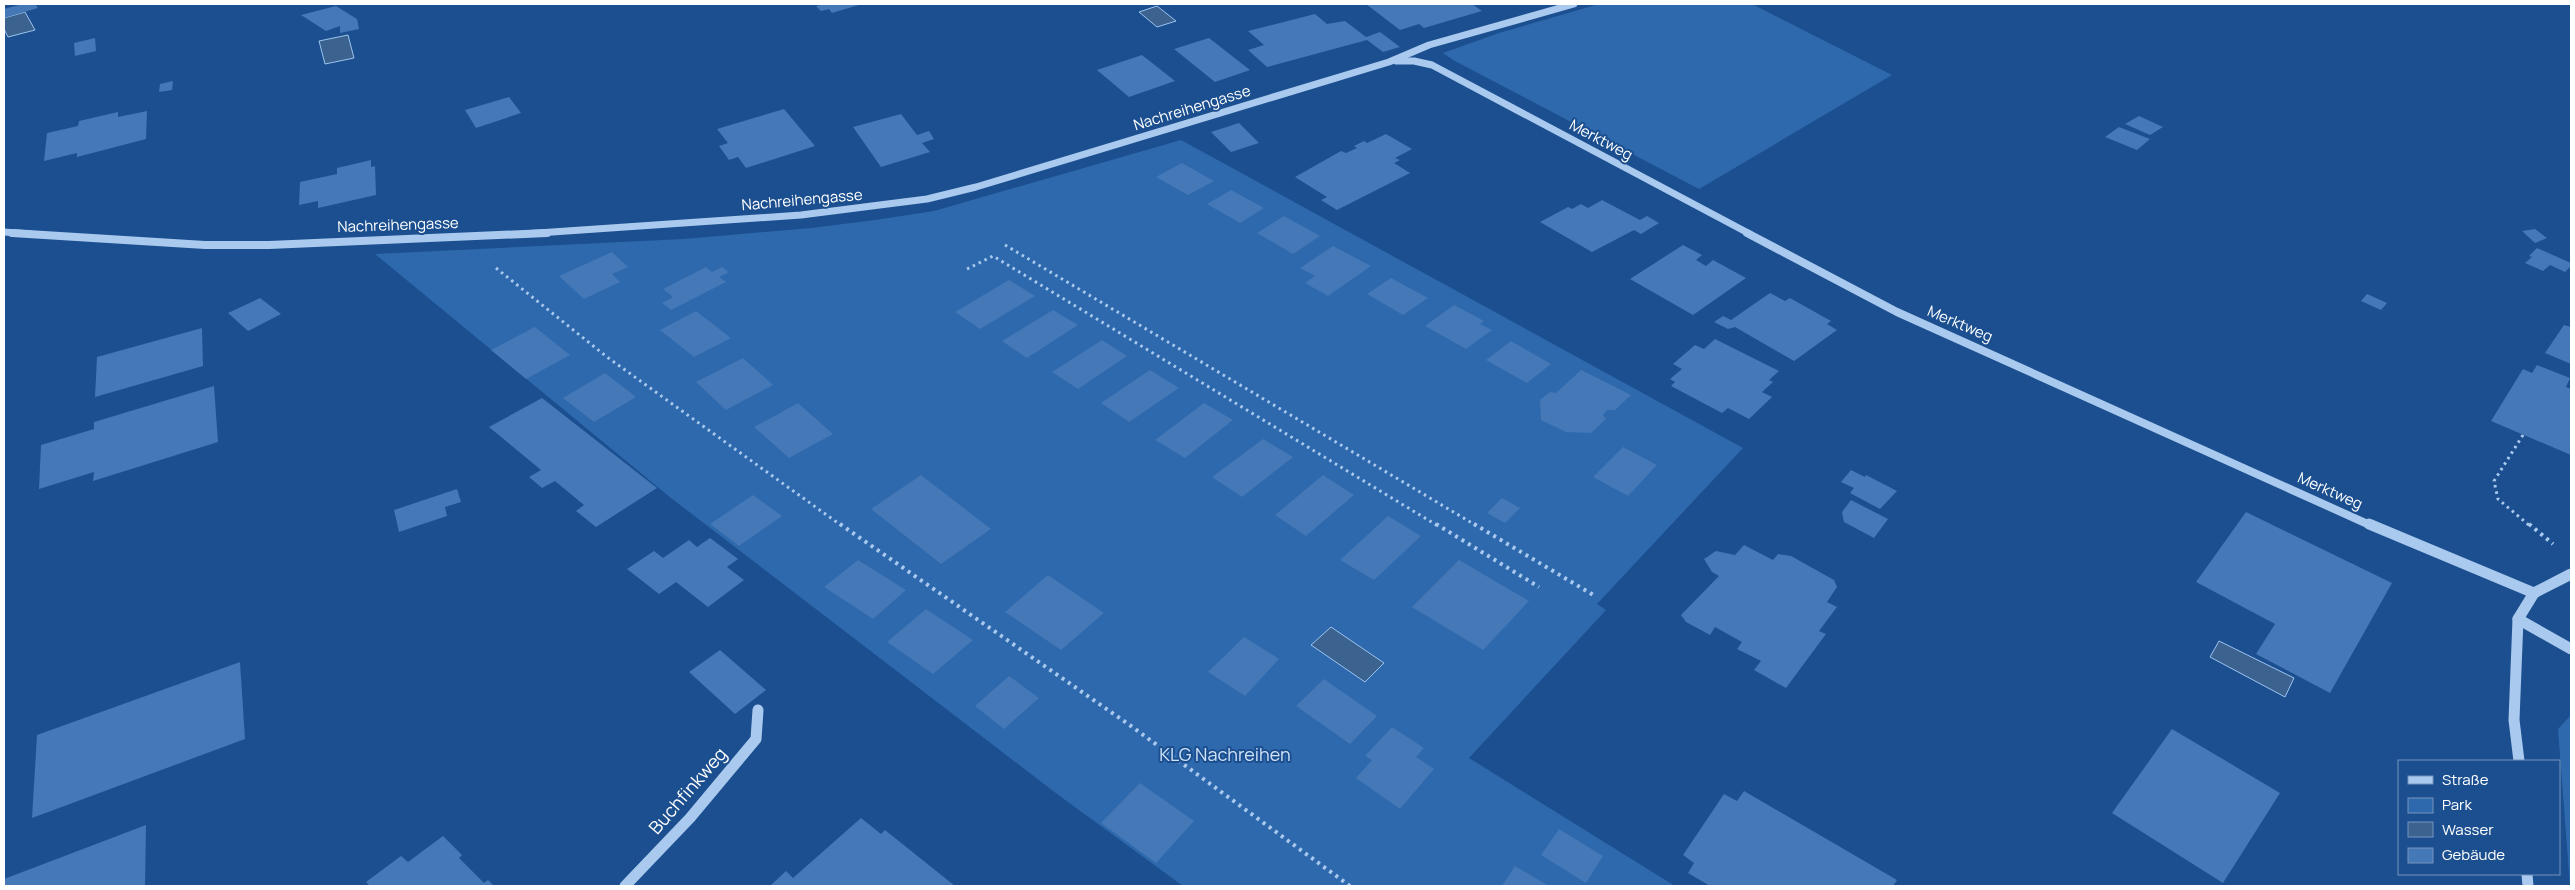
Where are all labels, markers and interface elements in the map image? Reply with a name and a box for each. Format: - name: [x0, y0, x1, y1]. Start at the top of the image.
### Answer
- street label: Nachreihengasse: [1131, 80, 1253, 135]
- street label: Merktweg: [1566, 114, 1637, 165]
- street label: Nachreihengasse: [741, 184, 864, 215]
- street label: Nachreihengasse: [337, 212, 459, 237]
- street label: Merktweg: [1924, 300, 1996, 347]
- street label: Merktweg: [2294, 467, 2366, 514]
- street label: Buchfinkweg: [643, 742, 732, 839]
- park label: KLG Nachreihen: [1159, 742, 1291, 766]
- legend: [2398, 760, 2560, 875]
- text: Straße: [2442, 769, 2489, 790]
- text: Park: [2442, 794, 2472, 815]
- text: Wasser: [2442, 819, 2494, 840]
- text: Gebäude: [2442, 844, 2505, 865]

